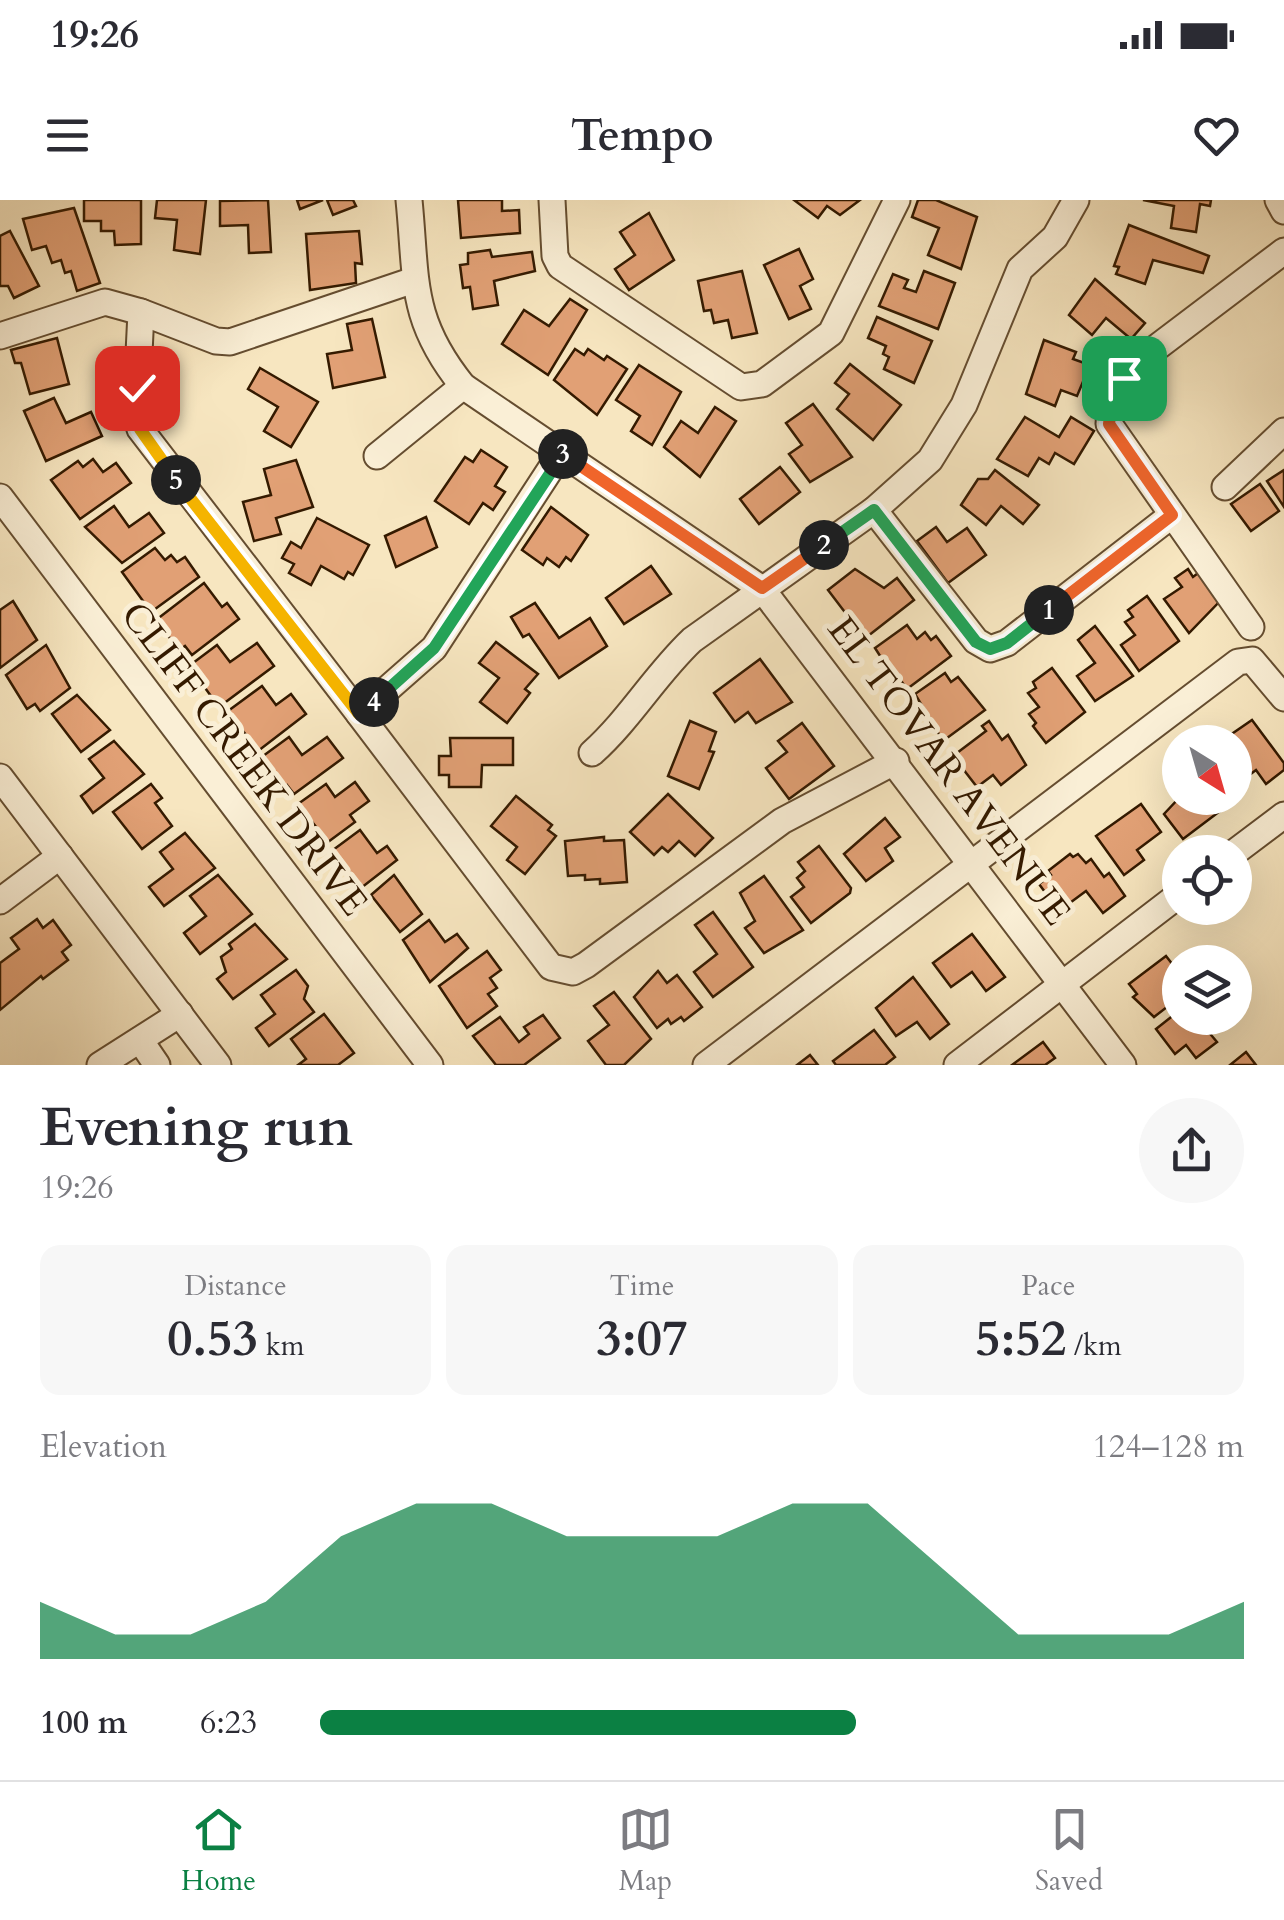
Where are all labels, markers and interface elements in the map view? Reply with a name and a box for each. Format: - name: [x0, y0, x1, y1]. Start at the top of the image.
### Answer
- text: 19:26: [50, 9, 139, 61]
- text: Tempo: [571, 105, 713, 166]
- icon: menu: [40, 108, 95, 163]
- icon: heart: [1189, 108, 1244, 163]
- pin: [1082, 336, 1167, 421]
- pin: [95, 346, 180, 431]
- icon: arrive: [1097, 351, 1152, 406]
- icon: check: [110, 361, 165, 416]
- pin: 3: [538, 429, 588, 479]
- text: 3: [556, 435, 570, 473]
- pin: 5: [151, 455, 201, 505]
- text: 5: [169, 461, 183, 499]
- pin: 2: [799, 520, 849, 570]
- text: 2: [817, 526, 831, 564]
- pin: 1: [1024, 585, 1074, 635]
- street label: CLIFF CREEK DRIVE: [109, 591, 379, 927]
- text: 1: [1042, 591, 1056, 629]
- street label: EL TOVAR AVENUE: [816, 606, 1082, 936]
- pin: 4: [349, 677, 399, 727]
- text: 4: [367, 683, 381, 721]
- north arrow: [1162, 725, 1252, 815]
- map controls: [1162, 725, 1252, 1035]
- button: locate: [1162, 835, 1252, 925]
- button: layers: [1162, 945, 1252, 1035]
- text: Evening run: [40, 1091, 353, 1165]
- button: share: [1139, 1098, 1244, 1203]
- text: 19:26: [40, 1166, 114, 1210]
- text: Distance: [184, 1267, 287, 1305]
- text: Time: [610, 1267, 674, 1305]
- text: Pace: [1021, 1267, 1075, 1305]
- text: 0.53: [167, 1305, 258, 1373]
- text: 3:07: [596, 1305, 688, 1373]
- text: 5:52: [975, 1305, 1066, 1373]
- text: km: [258, 1327, 304, 1365]
- text: /km: [1066, 1327, 1122, 1365]
- text: Elevation: [40, 1425, 167, 1469]
- text: 124–128 m: [1092, 1425, 1244, 1469]
- text: 100 m: [40, 1701, 127, 1745]
- text: 6:23: [200, 1701, 257, 1745]
- tab: Home: [181, 1802, 256, 1900]
- tab: Map: [618, 1802, 673, 1900]
- tab: Saved: [1035, 1802, 1103, 1900]

